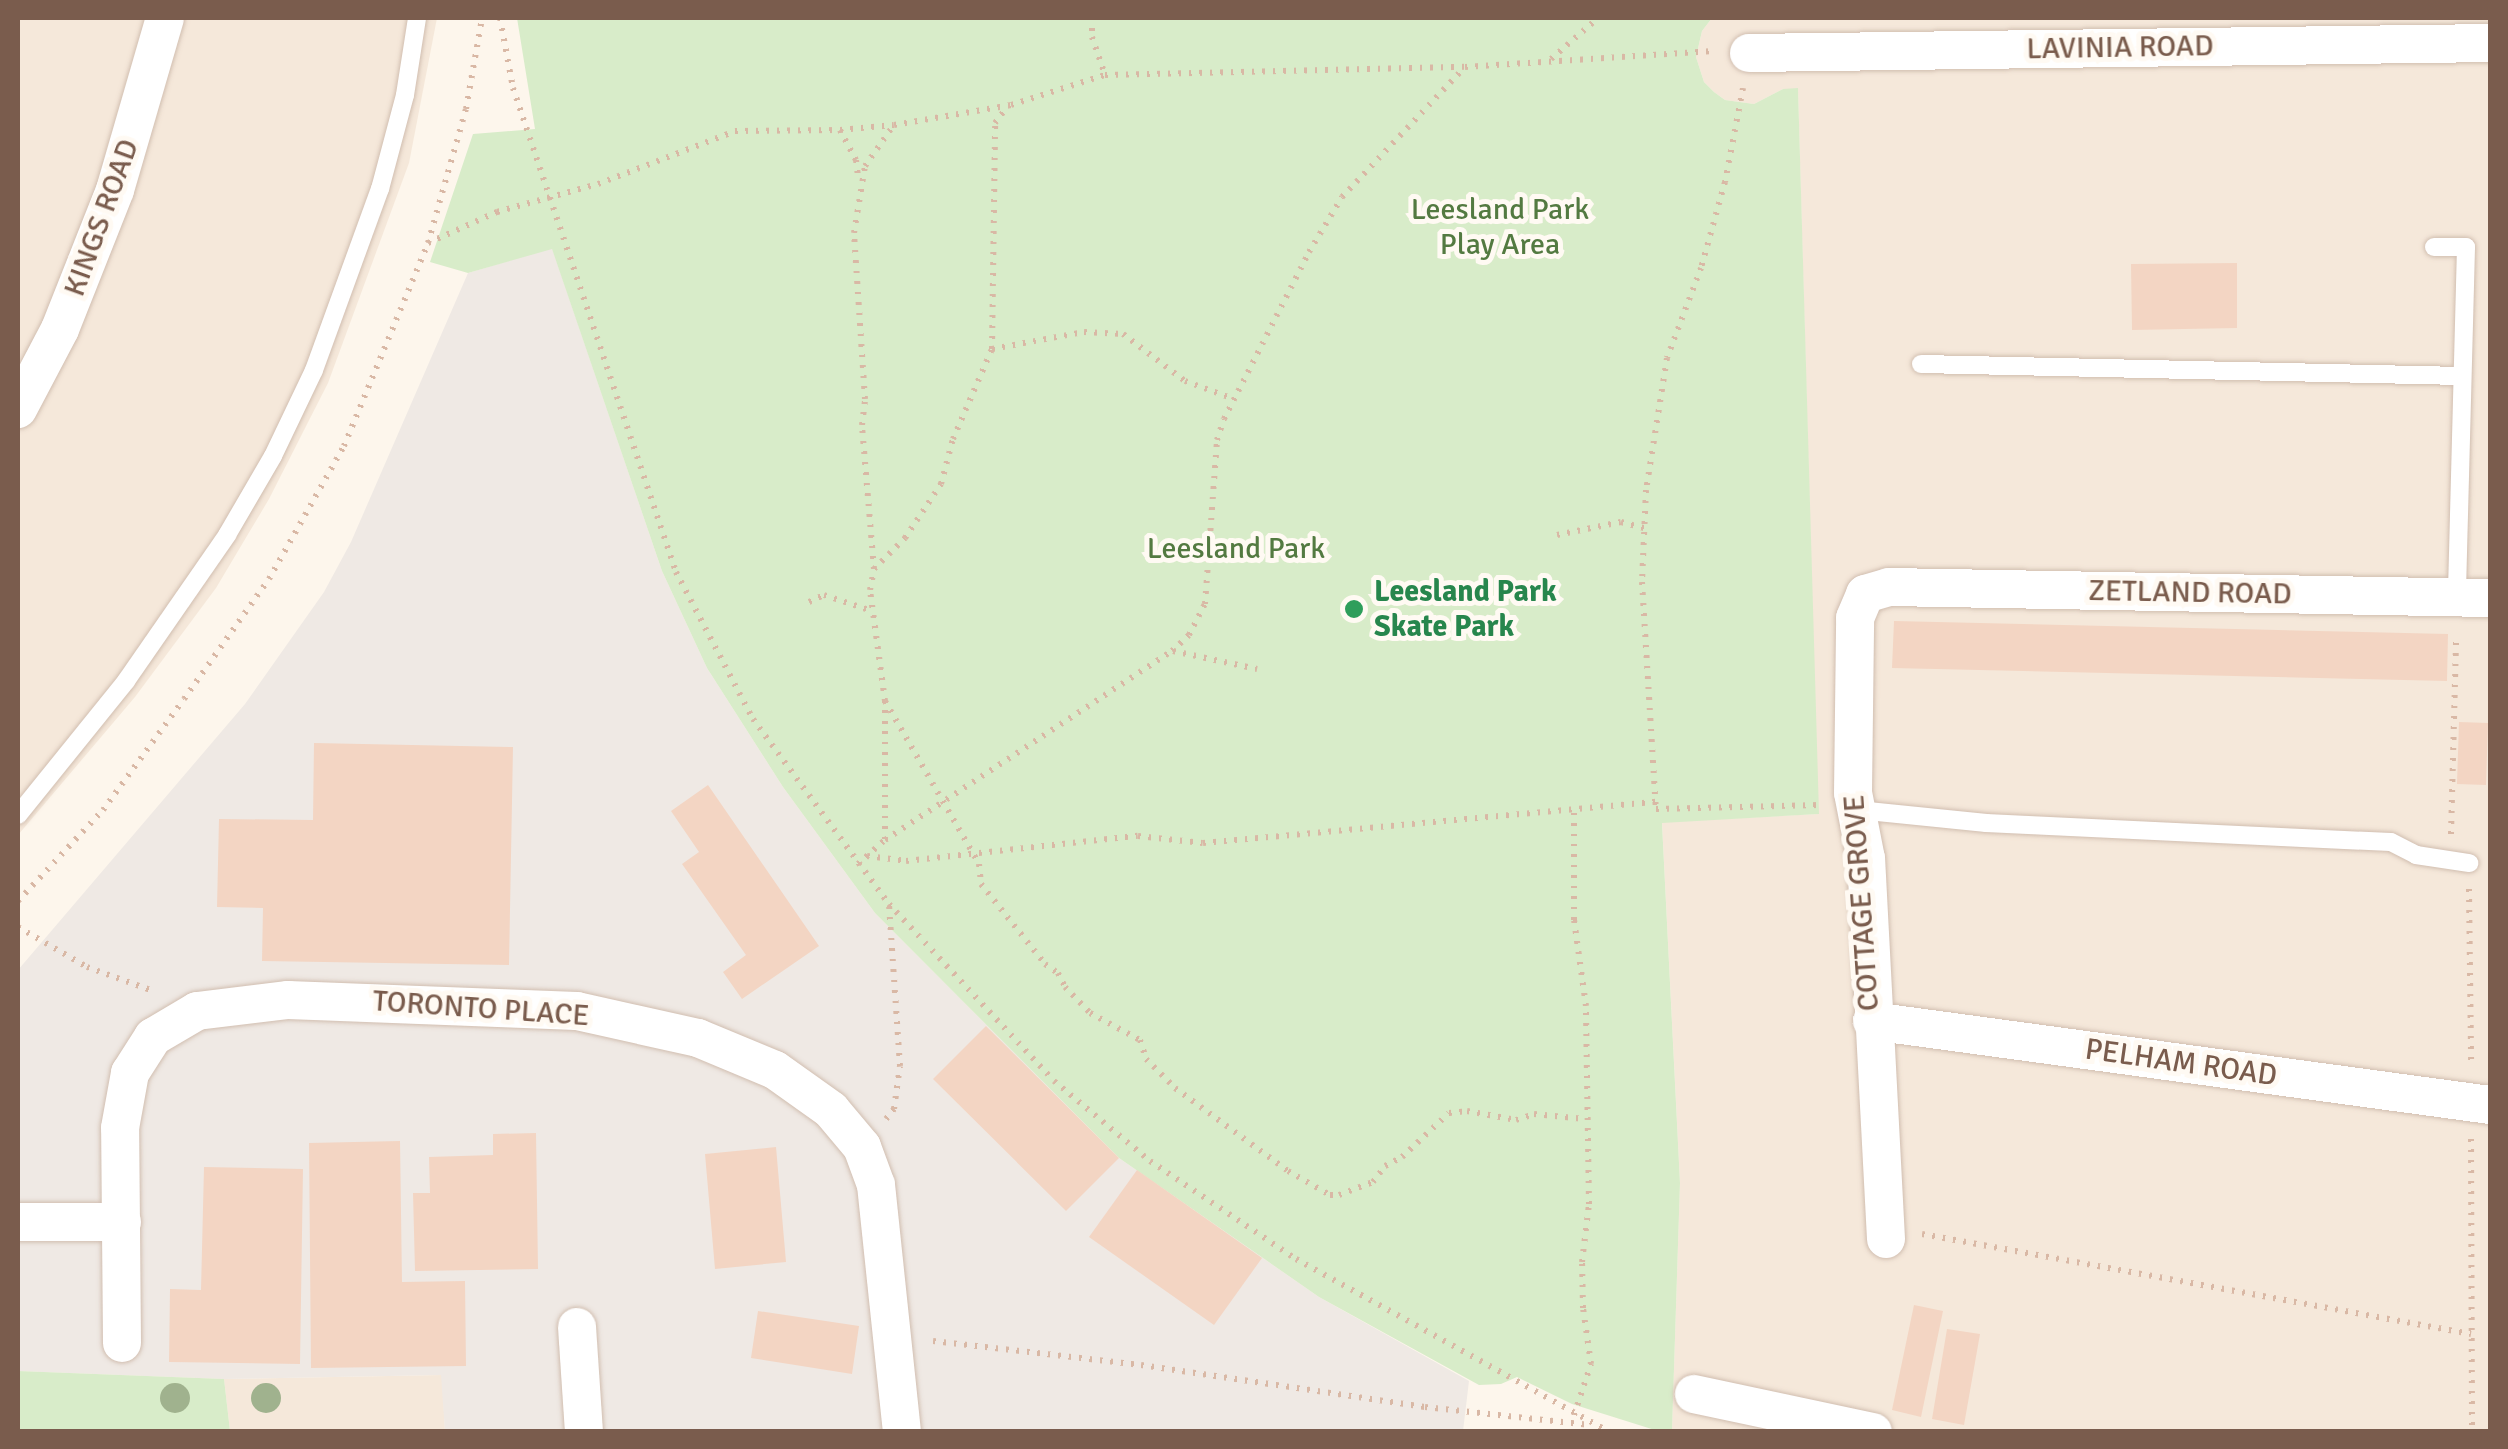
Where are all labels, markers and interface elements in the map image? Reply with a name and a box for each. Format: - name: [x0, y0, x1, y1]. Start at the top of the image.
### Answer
- street label: LAVINIA ROAD: [2026, 28, 2214, 68]
- street label: KINGS ROAD: [57, 135, 147, 301]
- park label: Leesland Park Play Area: [1411, 192, 1589, 262]
- park label: Leesland Park: [1147, 531, 1325, 567]
- street label: ZETLAND ROAD: [2088, 573, 2292, 613]
- place label: Leesland Park Skate Park: [1374, 574, 1557, 644]
- marker: Leesland Park Skate Park: [1343, 598, 1365, 620]
- street label: COTTAGE GROVE: [1836, 794, 1888, 1012]
- street label: TORONTO PLACE: [371, 983, 591, 1035]
- street label: PELHAM ROAD: [2083, 1032, 2279, 1094]

